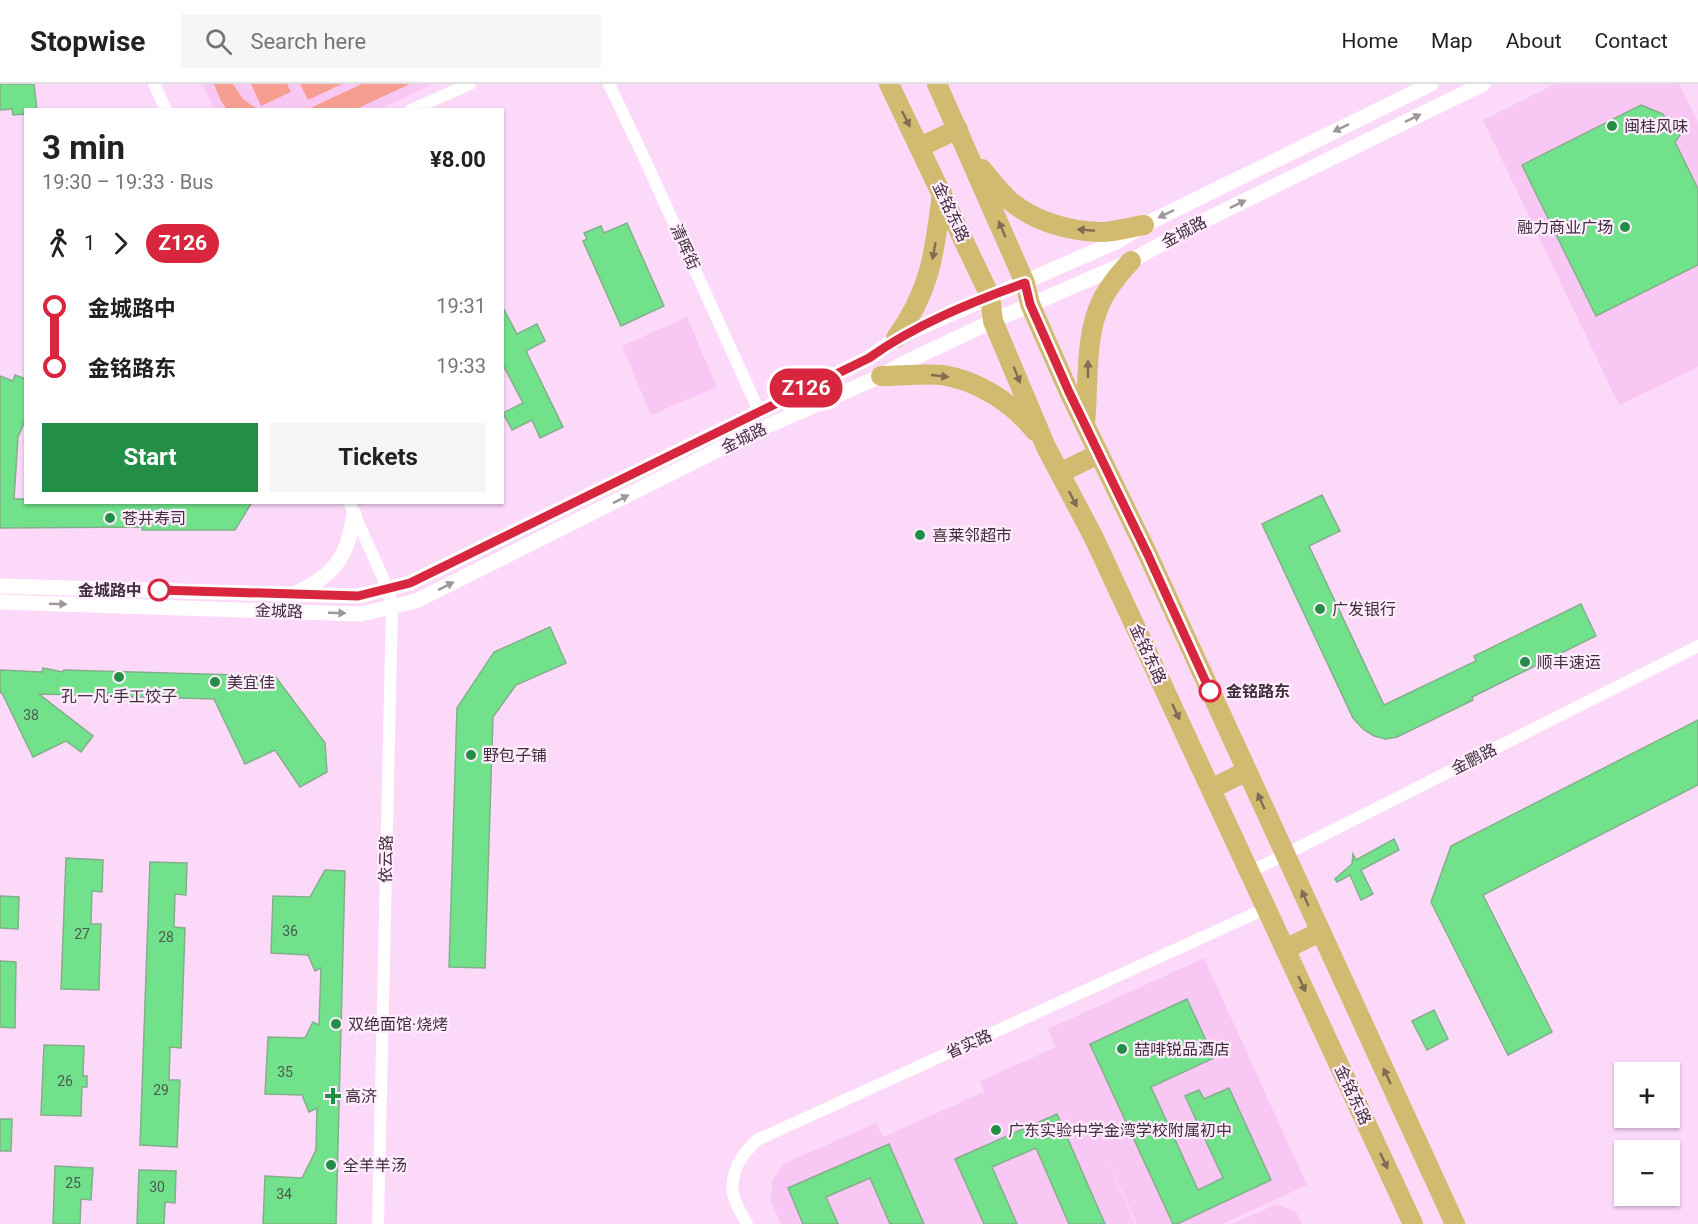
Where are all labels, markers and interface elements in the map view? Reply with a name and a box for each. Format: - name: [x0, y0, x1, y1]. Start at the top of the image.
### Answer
- search box: [181, 14, 601, 68]
- text: Stopwise: [30, 25, 145, 58]
- icon: search: [202, 25, 235, 58]
- text: Search here: [250, 29, 366, 54]
- text: Home: [1342, 29, 1398, 53]
- text: Map: [1431, 29, 1473, 53]
- text: About: [1506, 29, 1562, 53]
- text: Contact: [1595, 29, 1668, 53]
- one-way arrow: [901, 110, 911, 128]
- one-way arrow: [1405, 113, 1422, 123]
- place label: 闽桂风味: [1624, 117, 1688, 136]
- marker: 闽桂风味: [1605, 119, 1619, 133]
- one-way arrow: [1332, 124, 1349, 133]
- text: 3 min: [42, 128, 125, 167]
- text: ¥8.00: [430, 147, 486, 172]
- text: 19:30 – 19:33 · Bus: [42, 170, 214, 194]
- street label: 金铭东路: [929, 179, 973, 245]
- one-way arrow: [1229, 199, 1247, 209]
- one-way arrow: [1157, 210, 1174, 219]
- street label: 金城路: [1158, 212, 1210, 252]
- place label: 融力商业广场: [1517, 218, 1613, 237]
- one-way arrow: [996, 220, 1006, 238]
- marker: 融力商业广场: [1618, 220, 1632, 234]
- street label: 清晖街: [667, 221, 703, 273]
- one-way arrow: [1076, 225, 1095, 235]
- icon: walk: [42, 227, 75, 260]
- icon: forward: [104, 227, 137, 260]
- text: 1: [84, 231, 95, 255]
- text: Z126: [158, 231, 207, 255]
- one-way arrow: [929, 242, 938, 261]
- text: 19:31: [436, 294, 486, 318]
- text: 金城路中: [88, 296, 176, 321]
- text: 19:33: [436, 354, 486, 378]
- text: 金铭路东: [88, 356, 176, 381]
- one-way arrow: [1083, 359, 1093, 378]
- one-way arrow: [1012, 366, 1022, 384]
- line badge: Z126: [764, 368, 848, 408]
- one-way arrow: [930, 372, 949, 381]
- text: Z126: [782, 376, 830, 400]
- street label: 金城路: [718, 419, 770, 457]
- button: Start: [42, 423, 258, 492]
- button: Tickets: [270, 423, 486, 492]
- one-way arrow: [1069, 490, 1078, 507]
- one-way arrow: [612, 494, 629, 503]
- place label: 苍井寿司: [122, 509, 186, 528]
- marker: 苍井寿司: [103, 511, 117, 525]
- place label: 喜莱邻超市: [932, 526, 1012, 545]
- marker: 喜莱邻超市: [913, 528, 927, 542]
- marker: 金城路中: [148, 579, 170, 601]
- place label: 金城路中: [78, 581, 142, 600]
- one-way arrow: [438, 581, 455, 591]
- one-way arrow: [49, 599, 68, 609]
- place label: 广发银行: [1332, 600, 1396, 619]
- street label: 金城路: [255, 601, 303, 621]
- marker: 广发银行: [1313, 602, 1327, 616]
- one-way arrow: [328, 608, 347, 617]
- street label: 金铭东路: [1126, 621, 1170, 687]
- place label: 顺丰速运: [1537, 653, 1601, 672]
- marker: 顺丰速运: [1518, 655, 1532, 669]
- marker: 孔一凡·手工饺子: [112, 670, 126, 684]
- place label: 美宜佳: [227, 673, 275, 692]
- marker: 美宜佳: [208, 675, 222, 689]
- marker: 金铭路东: [1199, 680, 1221, 702]
- place label: 金铭路东: [1226, 682, 1290, 701]
- place label: 孔一凡·手工饺子: [61, 687, 177, 706]
- one-way arrow: [1171, 704, 1180, 721]
- house number: 38: [23, 707, 39, 723]
- street label: 金鹏路: [1448, 740, 1500, 778]
- place label: 野包子铺: [483, 746, 547, 765]
- marker: 野包子铺: [464, 748, 478, 762]
- one-way arrow: [1256, 793, 1265, 810]
- street label: 依云路: [376, 835, 396, 883]
- one-way arrow: [1300, 889, 1310, 907]
- house number: 36: [282, 923, 298, 939]
- house number: 27: [74, 926, 90, 942]
- house number: 28: [158, 929, 174, 945]
- one-way arrow: [1297, 976, 1307, 994]
- place label: 双绝面馆·烧烤: [348, 1015, 448, 1034]
- marker: 双绝面馆·烧烤: [329, 1017, 343, 1031]
- street label: 省实路: [943, 1026, 995, 1062]
- place label: 喆啡锐品酒店: [1134, 1040, 1230, 1059]
- marker: 喆啡锐品酒店: [1115, 1042, 1129, 1056]
- street label: 金铭东路: [1331, 1062, 1375, 1128]
- map controls: [1614, 1062, 1680, 1206]
- button: +: [1614, 1062, 1680, 1128]
- house number: 35: [277, 1064, 293, 1080]
- one-way arrow: [1382, 1067, 1391, 1084]
- house number: 26: [57, 1073, 73, 1089]
- house number: 29: [153, 1082, 169, 1098]
- place label: 高济: [345, 1087, 377, 1106]
- marker: 高济: [326, 1089, 340, 1103]
- place label: 广东实验中学金湾学校附属初中: [1008, 1121, 1232, 1140]
- marker: 广东实验中学金湾学校附属初中: [989, 1123, 1003, 1137]
- button: −: [1614, 1140, 1680, 1206]
- one-way arrow: [1379, 1153, 1388, 1170]
- place label: 全羊羊汤: [343, 1156, 407, 1175]
- marker: 全羊羊汤: [324, 1158, 338, 1172]
- house number: 25: [65, 1175, 81, 1191]
- house number: 30: [149, 1179, 165, 1195]
- house number: 34: [276, 1186, 292, 1202]

